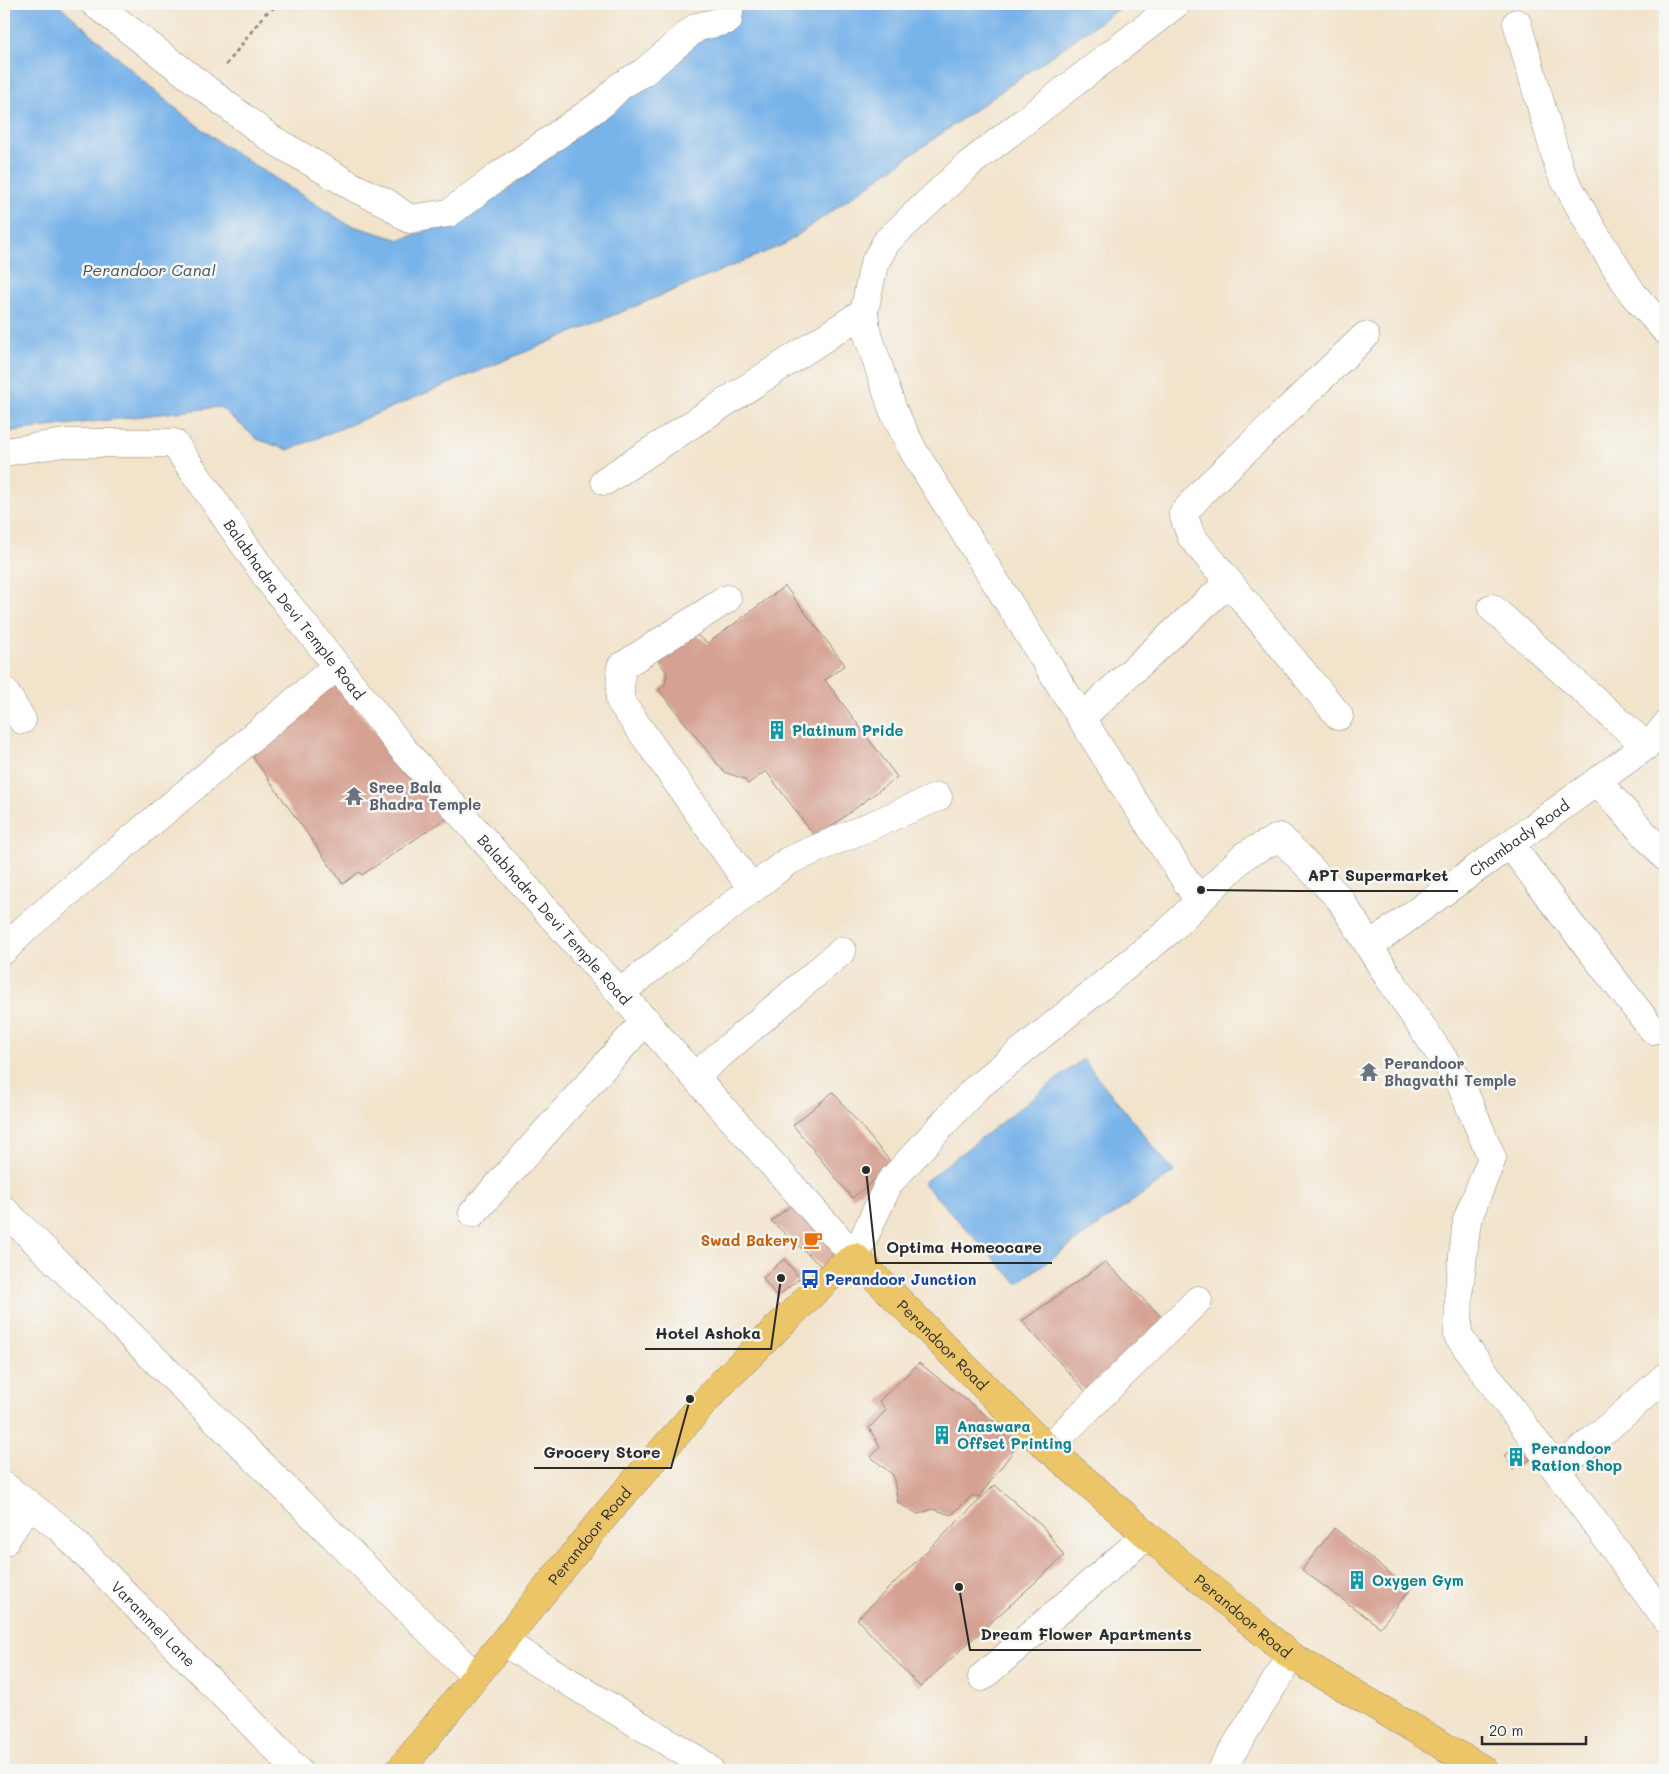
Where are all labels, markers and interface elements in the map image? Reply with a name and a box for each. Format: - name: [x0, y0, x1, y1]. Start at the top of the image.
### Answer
- water label: Perandoor Canal: [82, 259, 216, 280]
- street label: Balabhadra Devi Temple Road: [220, 515, 370, 703]
- building icon: Platinum Pride: [766, 719, 788, 741]
- place label: Platinum Pride: [792, 720, 903, 740]
- place label: Sree Bala Bhadra Temple: [369, 777, 481, 814]
- temple icon: Sree Bala Bhadra Temple: [343, 785, 365, 807]
- street label: Chambady Road: [1465, 795, 1573, 881]
- street label: Balabhadra Devi Temple Road: [473, 830, 636, 1009]
- callout: APT Supermarket: [1298, 860, 1458, 891]
- text: APT Supermarket: [1308, 864, 1448, 885]
- place label: Perandoor Bhagvathi Temple: [1384, 1053, 1516, 1090]
- temple icon: Perandoor Bhagvathi Temple: [1358, 1061, 1380, 1083]
- cafe icon: Swad Bakery: [802, 1229, 824, 1251]
- place label: Swad Bakery: [701, 1230, 798, 1250]
- callout: Optima Homeocare: [876, 1232, 1052, 1263]
- text: Optima Homeocare: [886, 1236, 1042, 1257]
- bus stop icon: Perandoor Junction: [799, 1268, 821, 1290]
- place label: Perandoor Junction: [825, 1269, 976, 1289]
- street label: Perandoor Road: [893, 1295, 992, 1394]
- callout: Hotel Ashoka: [645, 1318, 771, 1349]
- text: Hotel Ashoka: [655, 1322, 761, 1343]
- place label: Anaswara Offset Printing: [957, 1416, 1072, 1453]
- building icon: Anaswara Offset Printing: [931, 1424, 953, 1446]
- callout: Grocery Store: [534, 1437, 671, 1468]
- place label: Perandoor Ration Shop: [1531, 1438, 1622, 1475]
- text: Grocery Store: [544, 1441, 660, 1462]
- building icon: Perandoor Ration Shop: [1505, 1446, 1527, 1468]
- street label: Perandoor Road: [543, 1483, 635, 1589]
- street label: Perandoor Road: [1190, 1569, 1296, 1662]
- building icon: Oxygen Gym: [1346, 1569, 1368, 1591]
- place label: Oxygen Gym: [1372, 1570, 1464, 1590]
- street label: Varammel Lane: [107, 1577, 200, 1671]
- callout: Dream Flower Apartments: [970, 1619, 1201, 1650]
- text: Dream Flower Apartments: [981, 1623, 1191, 1644]
- scale bar: [1482, 1714, 1585, 1746]
- text: 20 m: [1489, 1720, 1523, 1740]

